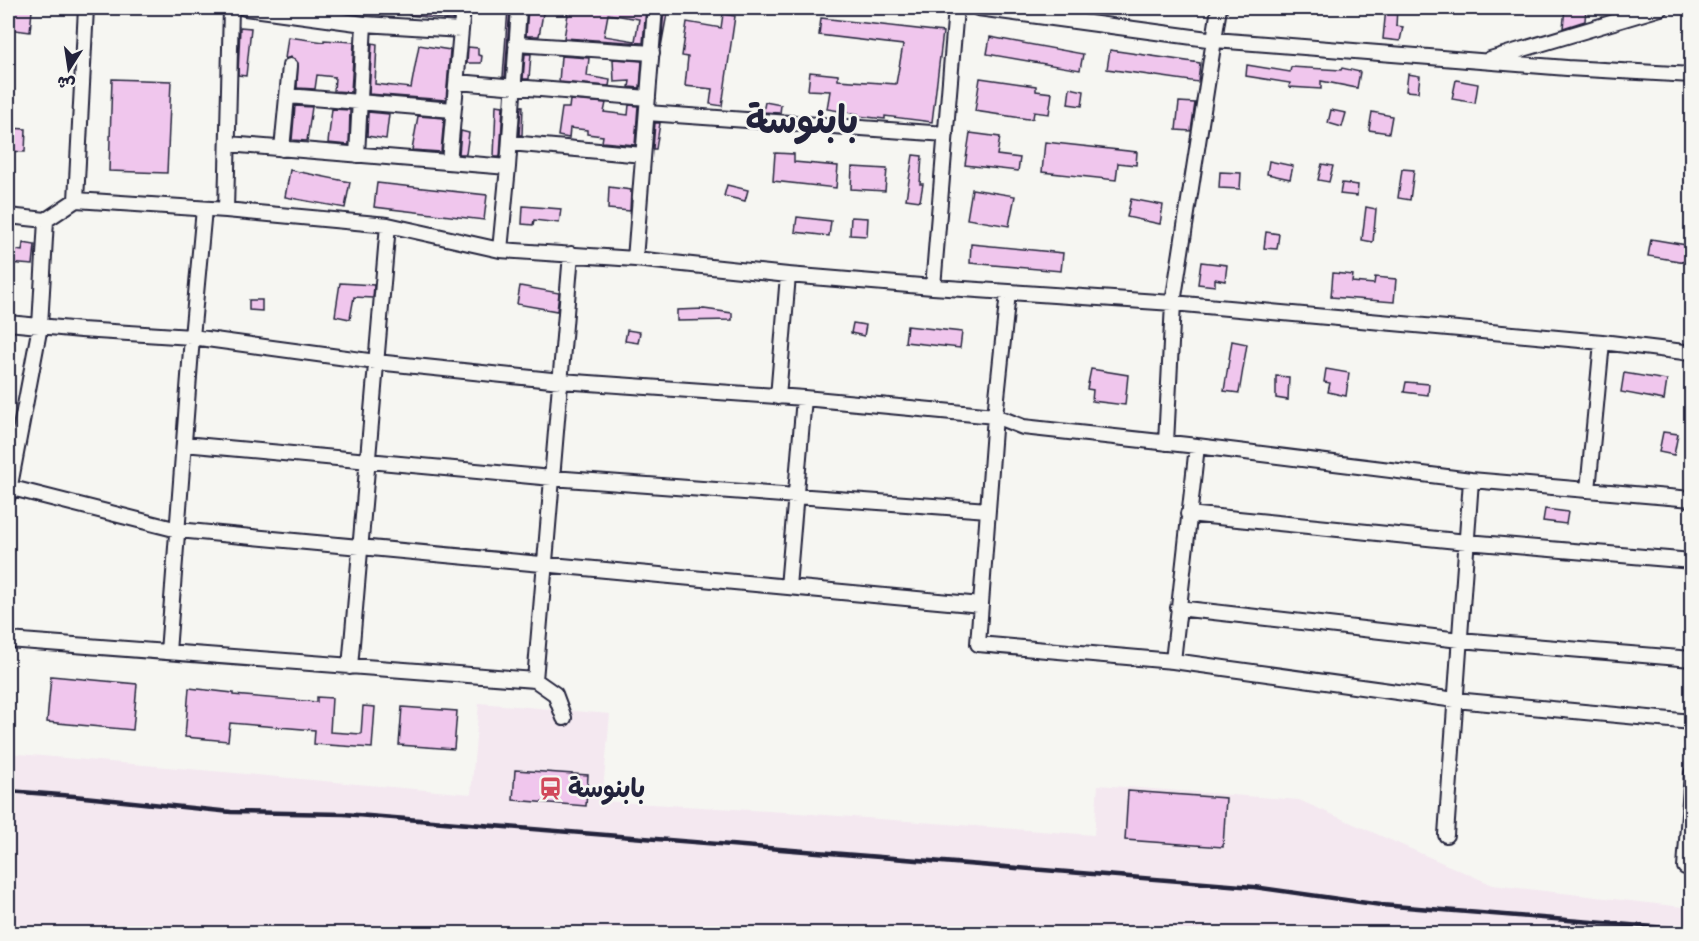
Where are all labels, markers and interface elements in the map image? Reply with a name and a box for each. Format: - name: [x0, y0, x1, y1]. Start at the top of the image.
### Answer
- north arrow: [39, 39, 99, 99]
- text: ش: [55, 71, 77, 94]
- district label: بابنوسة: [746, 97, 858, 145]
- place label: بابنوسة: [568, 772, 645, 805]
- station icon: بابنوسة: [537, 775, 563, 801]

